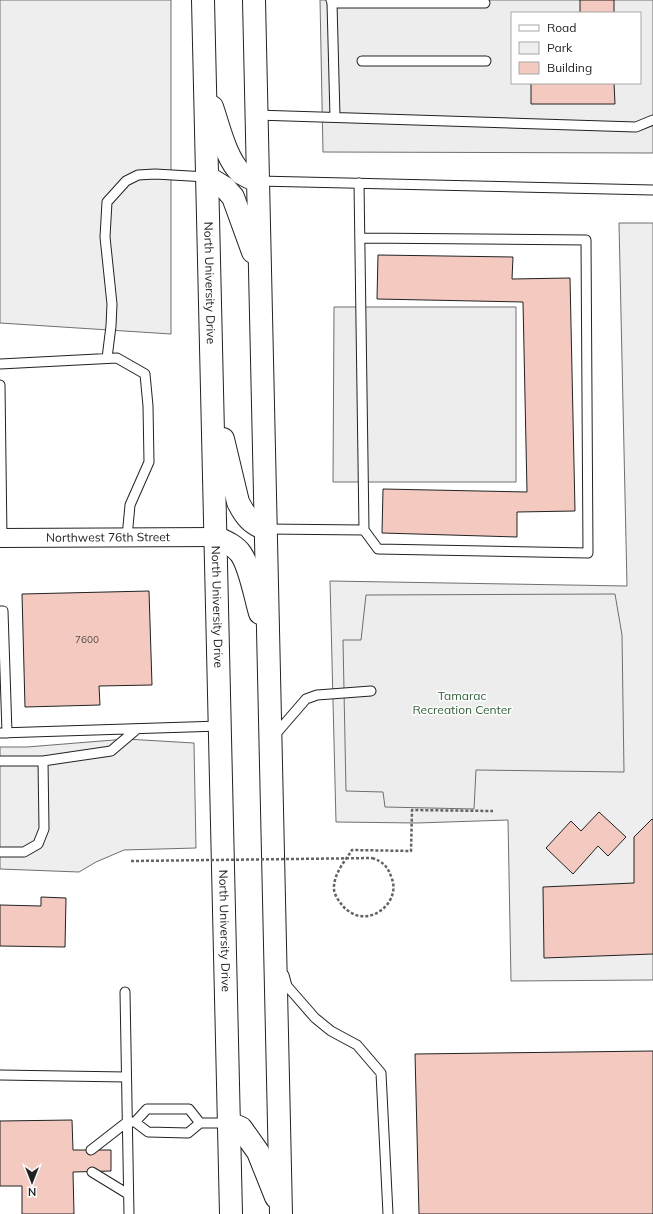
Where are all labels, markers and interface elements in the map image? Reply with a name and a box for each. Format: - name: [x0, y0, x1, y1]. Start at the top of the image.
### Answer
- legend: [511, 12, 641, 84]
- text: Road: [547, 20, 576, 35]
- text: Park: [547, 40, 573, 55]
- text: Building: [547, 60, 592, 75]
- street label: North University Drive: [201, 222, 219, 344]
- street label: Northwest 76th Street: [46, 529, 170, 545]
- street label: North University Drive: [209, 546, 226, 668]
- house number: 7600: [75, 633, 99, 646]
- park label: Tamarac Recreation Center: [412, 688, 512, 717]
- street label: North University Drive: [216, 869, 234, 992]
- north arrow: [12, 1162, 52, 1202]
- text: N: [28, 1185, 36, 1199]

